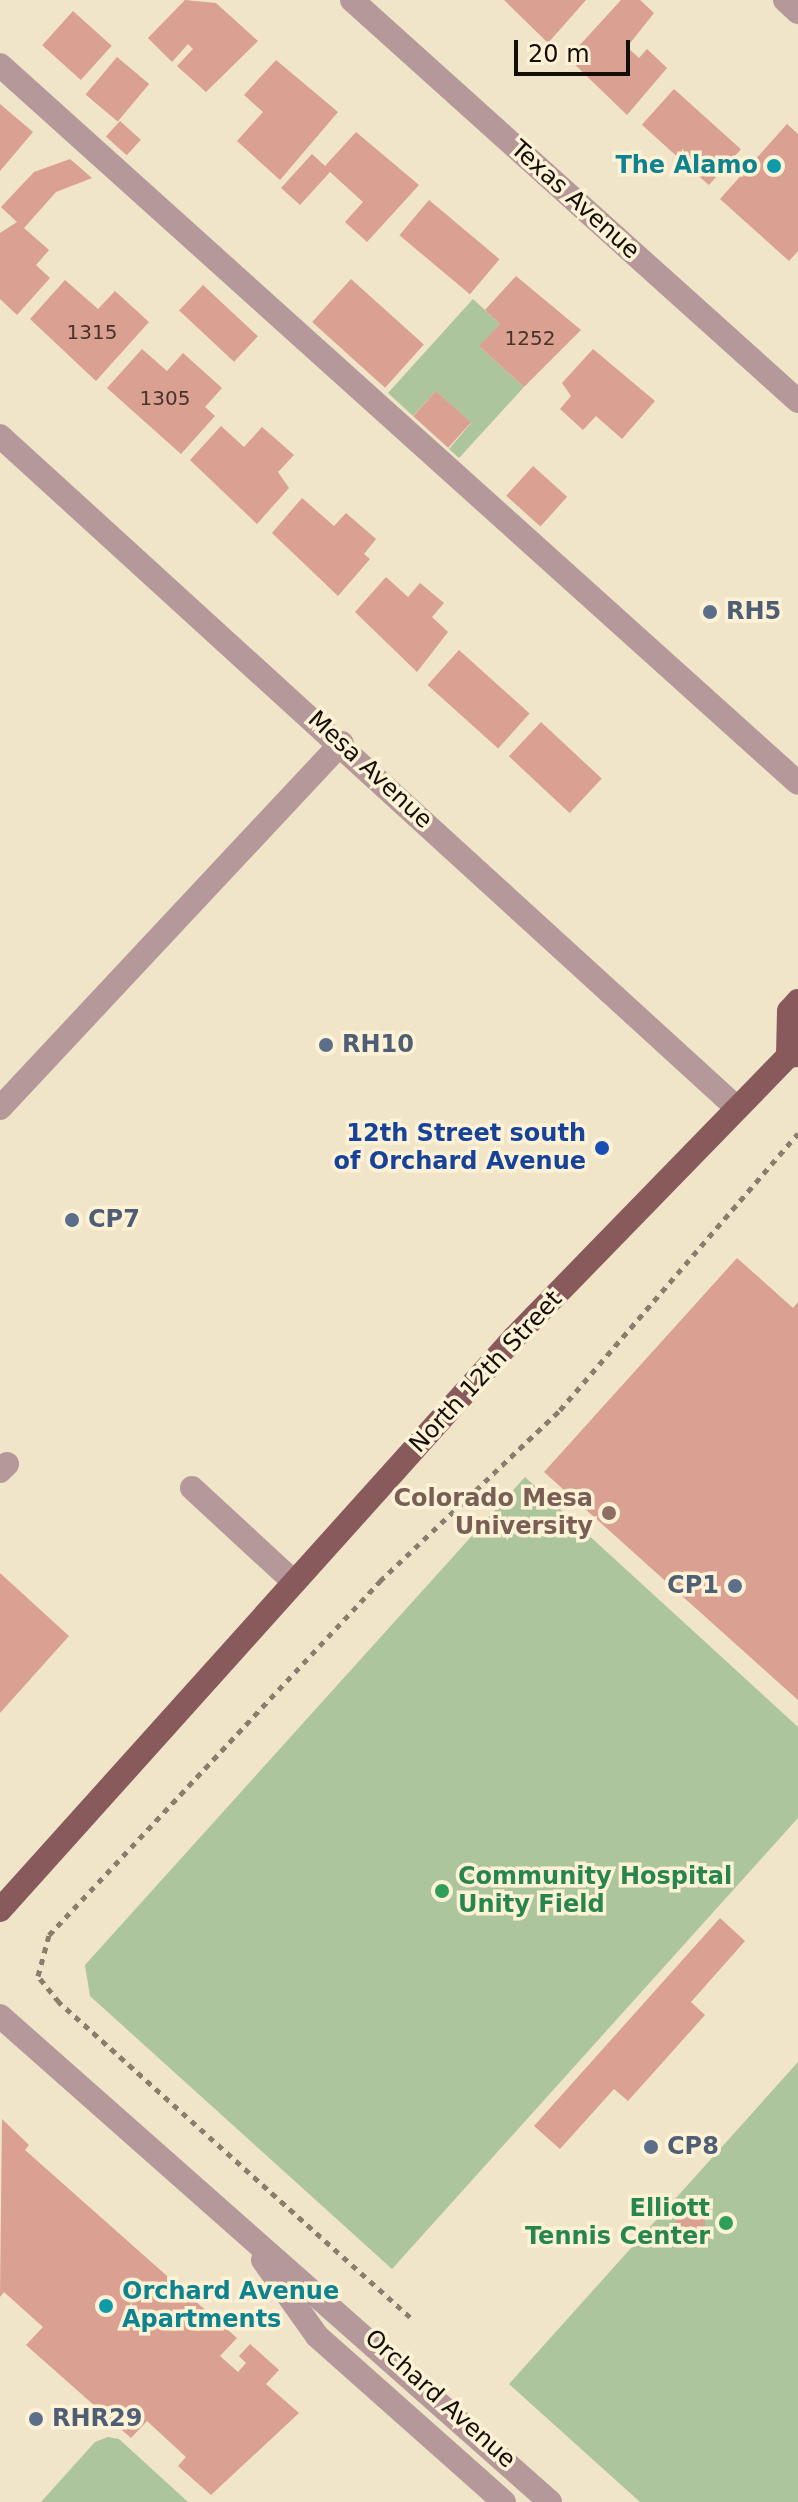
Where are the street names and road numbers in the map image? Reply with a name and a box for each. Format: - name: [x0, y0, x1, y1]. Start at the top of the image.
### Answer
- street label: Texas Avenue: [505, 135, 645, 265]
- street label: Mesa Avenue: [302, 705, 438, 835]
- street label: North 12th Street: [404, 1285, 568, 1459]
- street label: Orchard Avenue: [359, 2324, 521, 2474]

